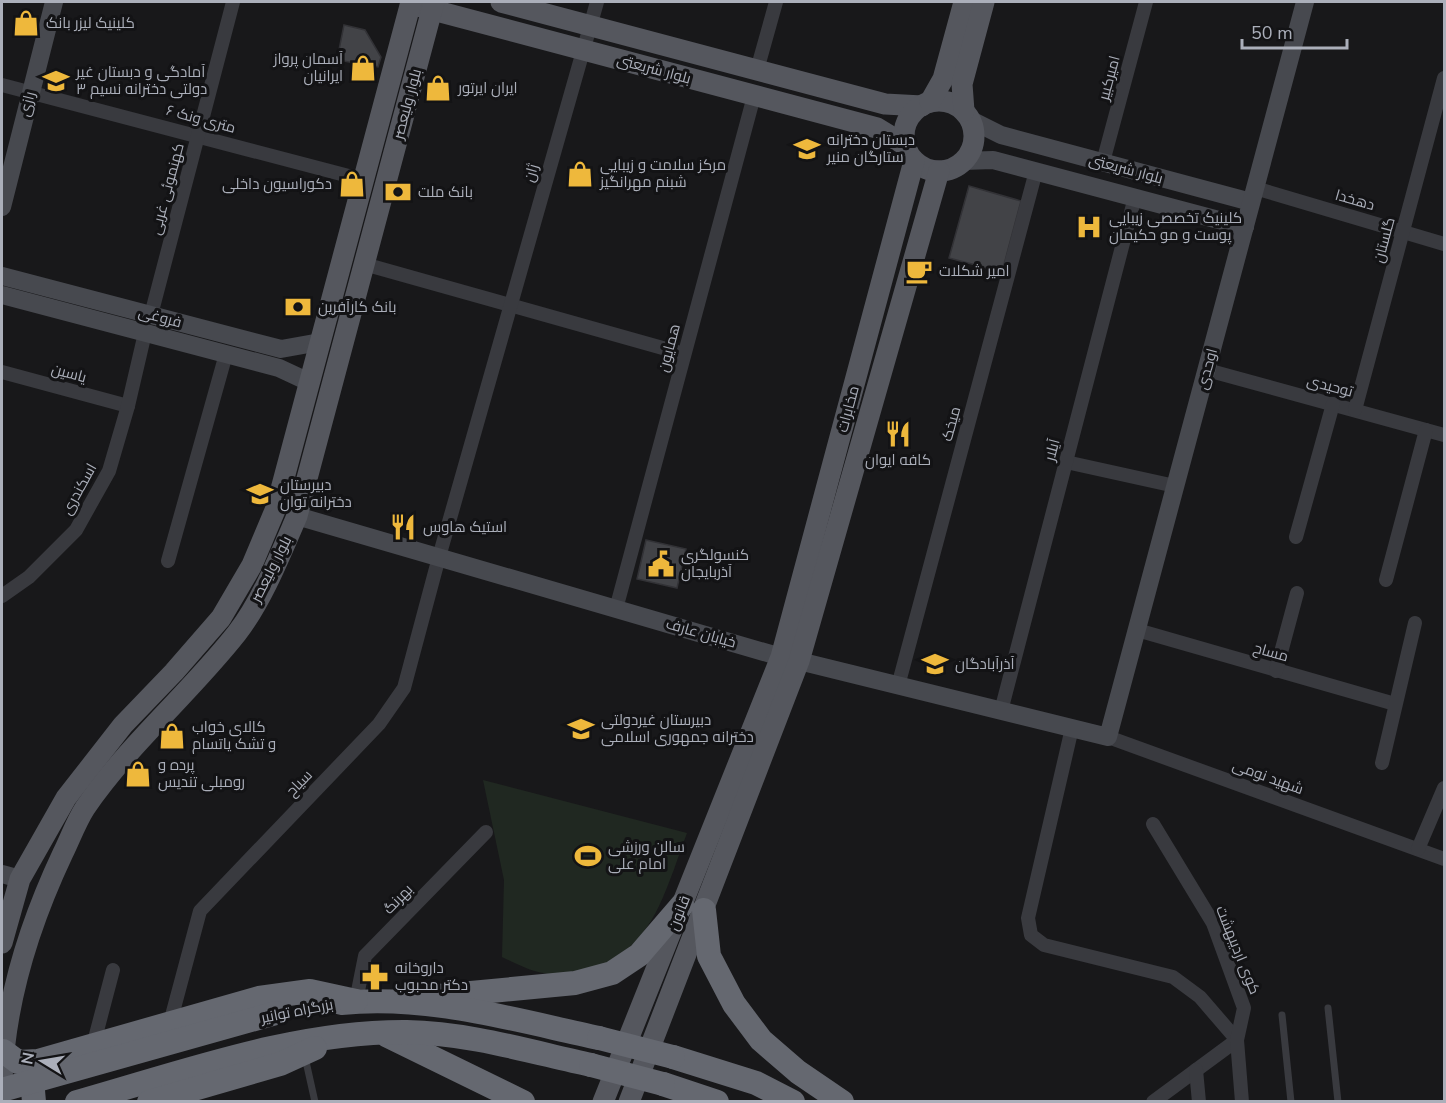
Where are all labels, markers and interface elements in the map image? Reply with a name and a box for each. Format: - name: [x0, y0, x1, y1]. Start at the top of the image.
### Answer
- shop icon: کلینیک لیزر بانک: [11, 8, 41, 38]
- scale bar: [1242, 12, 1347, 50]
- place label: کلینیک لیزر بانک: [46, 13, 135, 33]
- text: 50 m: [1251, 21, 1293, 45]
- place label: آسمان پرواز ایرانیان: [273, 49, 343, 86]
- street label: بلوار شریعتى: [615, 50, 693, 88]
- shop icon: آسمان پرواز ایرانیان: [348, 53, 378, 83]
- street label: امیرکبیر: [1093, 54, 1125, 103]
- place label: آمادگی و دبستان غیر دولتی دخترانه نسیم ۳: [75, 62, 207, 99]
- school or university icon: آمادگی و دبستان غیر دولتی دخترانه نسیم ۳: [41, 66, 71, 96]
- street label: بلوار ولیعصر: [388, 67, 426, 142]
- shop icon: ایران ایرتور: [423, 73, 453, 103]
- place label: ایران ایرتور: [457, 78, 518, 98]
- street label: رازی: [14, 89, 40, 119]
- street label: ۶ متری ونک: [164, 100, 238, 138]
- place label: دبستان دخترانه ستارگان منیر: [826, 130, 915, 167]
- school or university icon: دبستان دخترانه ستارگان منیر: [792, 134, 822, 164]
- street label: کهنموئی غربی: [145, 141, 189, 237]
- street label: بلوار شریعتى: [1087, 150, 1165, 188]
- place label: مرکز سلامت و زیبایی شبنم مهرانگیز: [599, 155, 726, 192]
- shop icon: مرکز سلامت و زیبایی شبنم مهرانگیز: [565, 159, 595, 189]
- street label: ژان: [519, 162, 543, 184]
- shop icon: دکوراسیون داخلی: [337, 169, 367, 199]
- place label: دکوراسیون داخلی: [222, 174, 332, 194]
- bank icon: بانک ملت: [383, 177, 413, 207]
- place label: بانک ملت: [418, 182, 473, 202]
- street label: دهخدا: [1333, 185, 1377, 215]
- place label: کلینیک تخصصی زیبایی پوست و مو حکیمان: [1109, 208, 1242, 245]
- hospital icon: کلینیک تخصصی زیبایی پوست و مو حکیمان: [1074, 212, 1104, 242]
- street label: گلستان: [1368, 215, 1400, 265]
- cafe icon: امیر شکلات: [904, 256, 934, 286]
- place label: امیر شکلات: [939, 261, 1010, 281]
- bank icon: بانک کارآفرین: [283, 292, 313, 322]
- place label: بانک کارآفرین: [318, 297, 396, 317]
- street label: فروغى: [136, 302, 184, 332]
- street label: همایون: [653, 322, 685, 374]
- street label: اوحدی: [1192, 346, 1222, 392]
- street label: یاسین: [49, 359, 89, 387]
- street label: توحیدی: [1305, 370, 1355, 402]
- street label: مخابرات: [832, 383, 864, 435]
- street label: میخک: [937, 404, 965, 444]
- restaurant icon: کافه ایوان: [883, 419, 913, 449]
- street label: آیلار: [1039, 437, 1065, 464]
- place label: کافه ایوان: [865, 450, 931, 470]
- street label: اسکندری: [57, 460, 101, 518]
- place label: دبیرستان دخترانه توان: [280, 475, 352, 512]
- school or university icon: دبیرستان دخترانه توان: [245, 479, 275, 509]
- restaurant icon: استیک هاوس: [388, 512, 418, 542]
- place label: استیک هاوس: [423, 517, 507, 537]
- street label: بلوار ولیعصر: [245, 532, 296, 607]
- place label: کنسولگری آذربایجان: [681, 545, 749, 582]
- public building icon: کنسولگری آذربایجان: [646, 549, 676, 579]
- street label: خیابان عارف: [664, 613, 738, 653]
- street label: مساح: [1251, 637, 1291, 667]
- school or university icon: آذرآبادگان: [920, 649, 950, 679]
- place label: آذرآبادگان: [955, 654, 1014, 674]
- place label: دبیرستان غیردولتی دخترانه جمهوری اسلامی: [601, 710, 754, 747]
- school or university icon: دبیرستان غیردولتی دخترانه جمهوری اسلامی: [566, 714, 596, 744]
- place label: کالای خواب و تشک یاتسام: [192, 717, 276, 754]
- shop icon: کالای خواب و تشک یاتسام: [157, 721, 187, 751]
- place label: پرده و رومبلی تندیس: [158, 755, 245, 792]
- street label: شهید نومی: [1230, 755, 1306, 799]
- shop icon: پرده و رومبلی تندیس: [123, 759, 153, 789]
- street label: سیاح: [281, 765, 317, 801]
- place label: سالن ورزشی امام علی: [608, 837, 685, 874]
- sports icon: سالن ورزشی امام علی: [573, 841, 603, 871]
- street label: بهرنگ: [379, 880, 417, 918]
- street label: قانون: [663, 893, 695, 933]
- street label: کوی اردیبهشت: [1211, 903, 1265, 997]
- place label: داروخانه دکتر محبوب: [395, 958, 468, 995]
- pharmacy icon: داروخانه دکتر محبوب: [360, 962, 390, 992]
- street label: بزرگراه توانیر: [258, 994, 335, 1028]
- north arrow: [12, 1031, 72, 1091]
- text: N: [16, 1050, 40, 1066]

